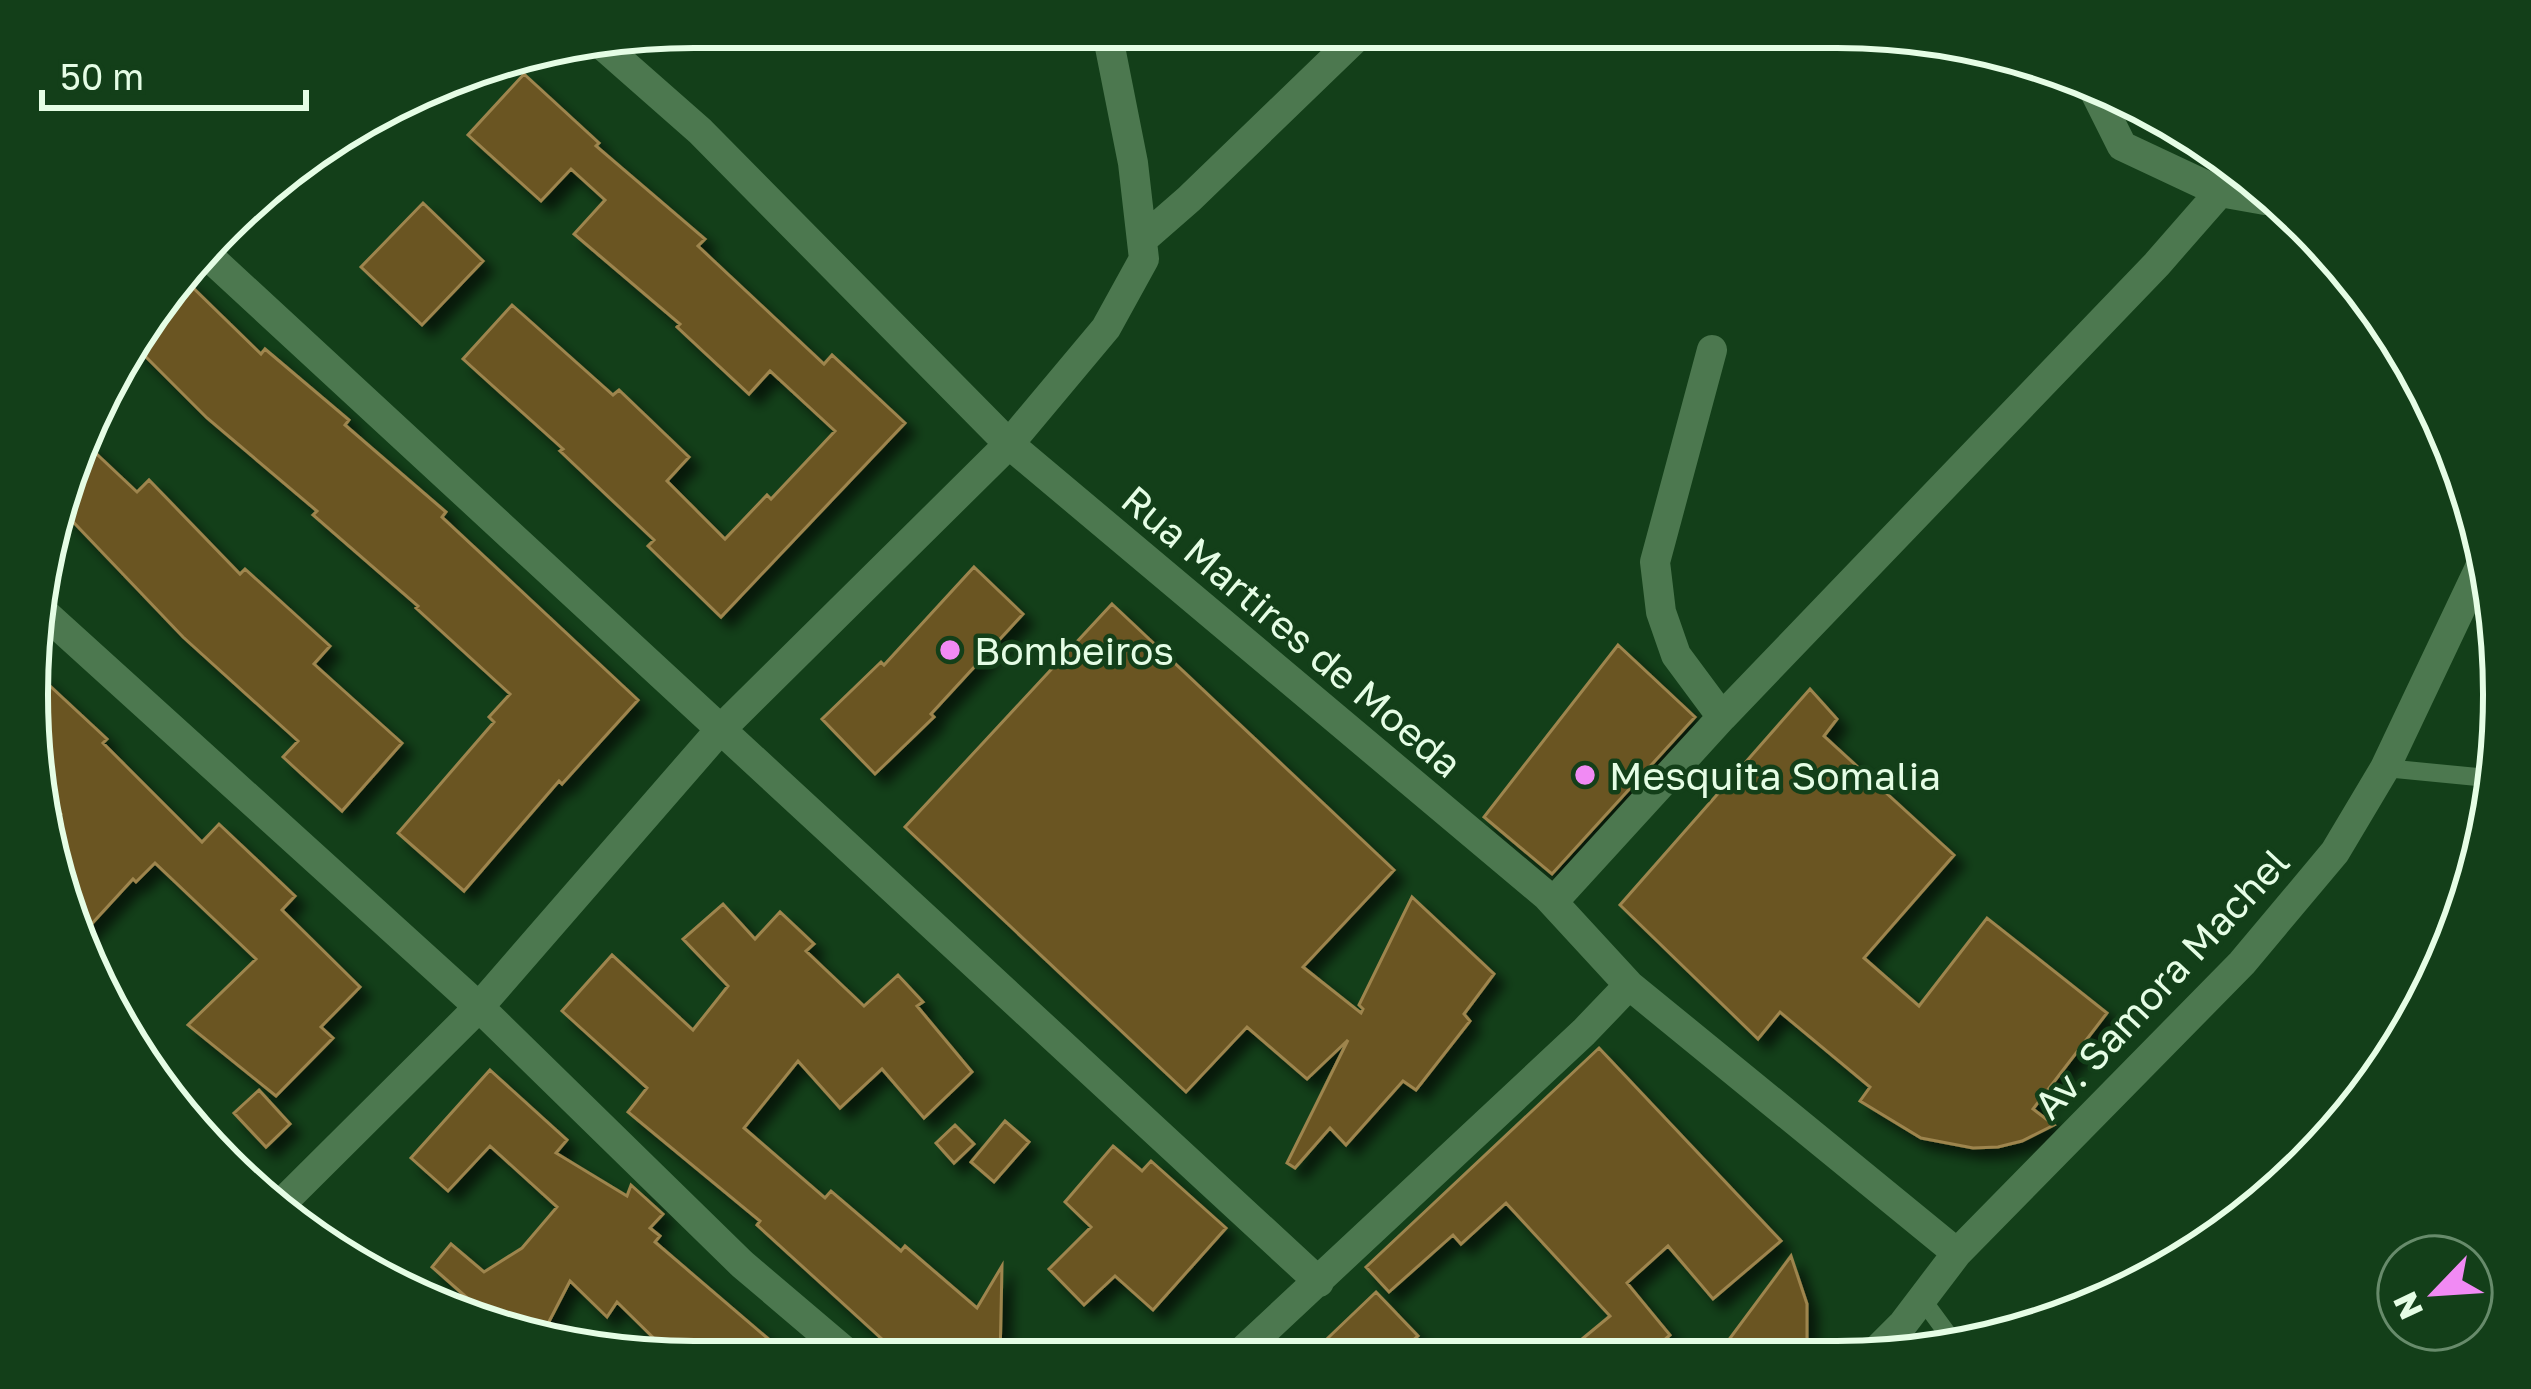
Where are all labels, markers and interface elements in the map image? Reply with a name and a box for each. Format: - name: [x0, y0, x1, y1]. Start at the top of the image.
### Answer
- scale bar: [42, 36, 306, 110]
- text: 50 m: [60, 55, 144, 98]
- street label: Rua Martires de Moeda: [1113, 475, 1471, 787]
- place label: Bombeiros: [974, 627, 1174, 674]
- marker: Bombeiros: [937, 637, 963, 663]
- place label: Mesquita Somalia: [1609, 752, 1941, 799]
- marker: Mesquita Somalia: [1572, 762, 1598, 788]
- street label: Av. Samora Machel: [2024, 838, 2298, 1128]
- north arrow: [2375, 1233, 2495, 1353]
- text: N: [2384, 1286, 2430, 1326]

